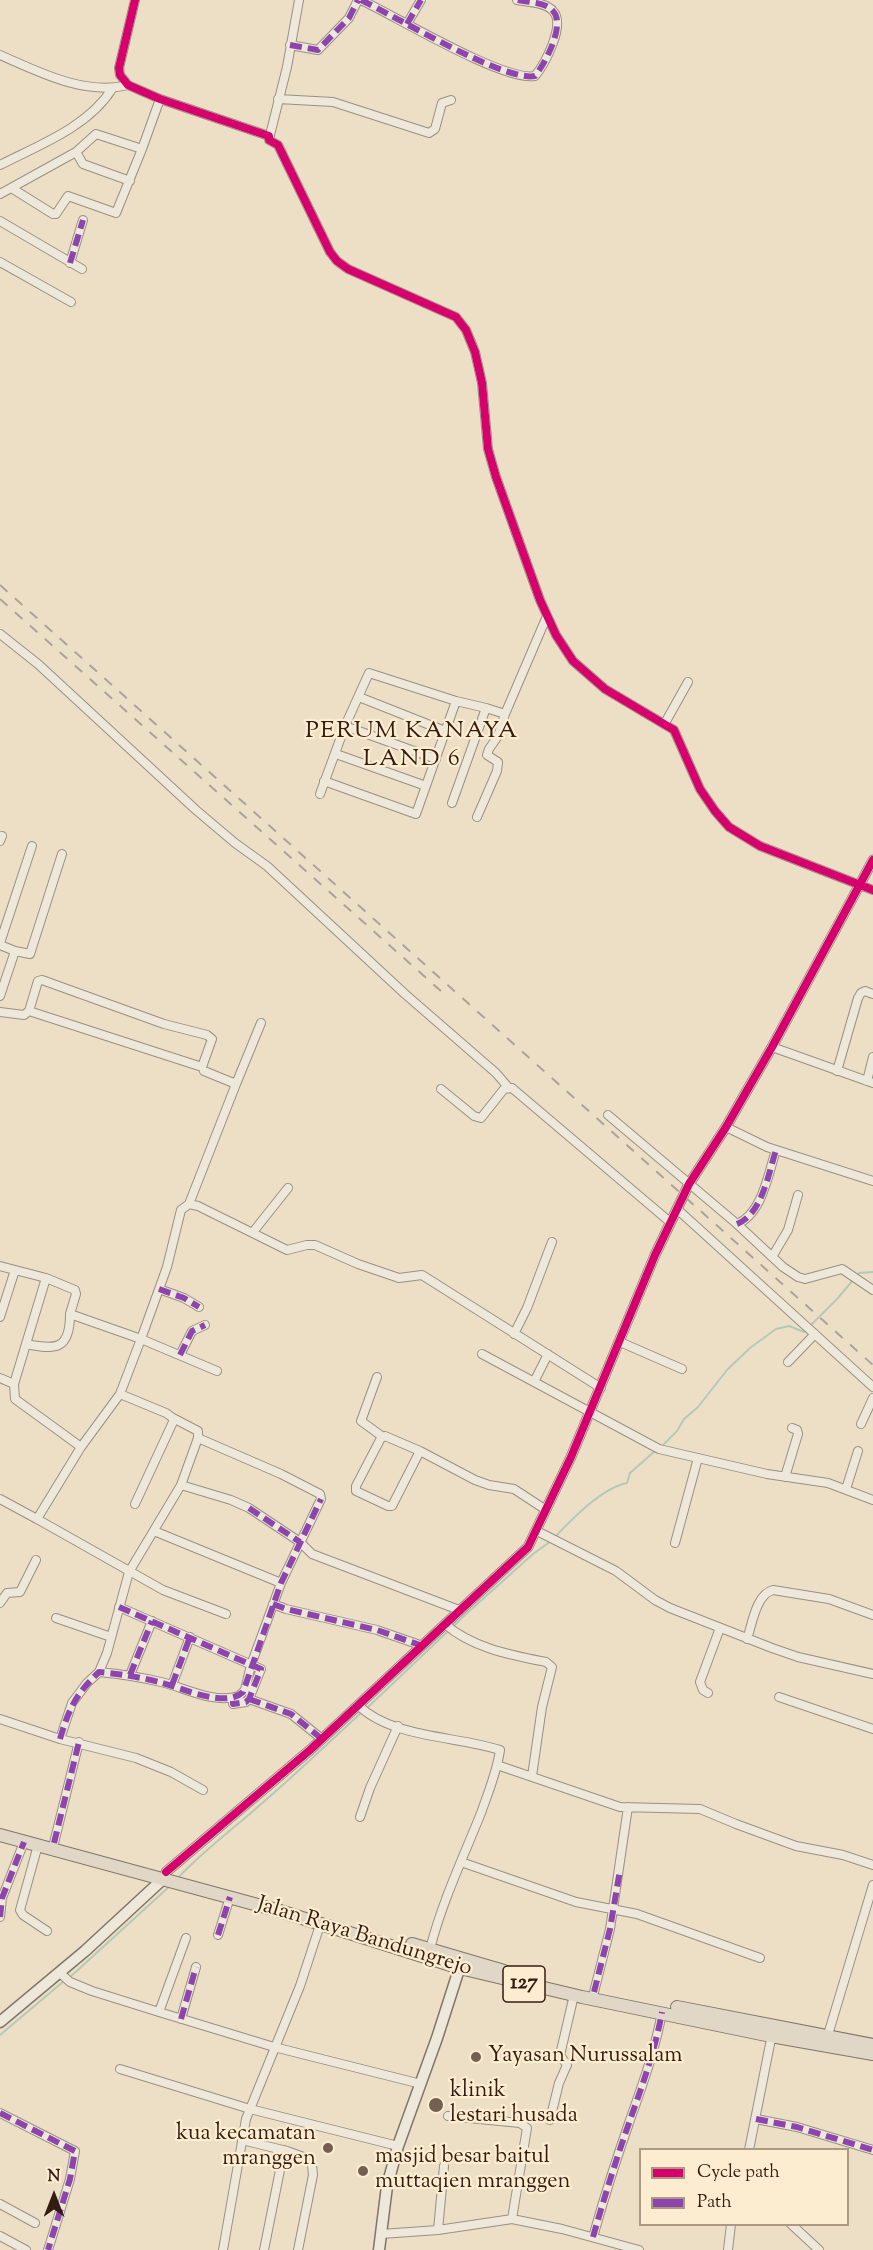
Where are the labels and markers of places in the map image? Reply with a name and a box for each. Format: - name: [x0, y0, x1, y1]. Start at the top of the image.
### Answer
- place label: Yayasan Nurussalam: [488, 2044, 683, 2070]
- marker: Yayasan Nurussalam: [469, 2050, 483, 2064]
- place label: klinik lestari husada: [450, 2079, 578, 2130]
- marker: klinik lestari husada: [427, 2096, 445, 2114]
- place label: kua kecamatan mranggen: [176, 2122, 316, 2174]
- marker: kua kecamatan mranggen: [321, 2141, 335, 2155]
- place label: masjid besar baitul muttaqien mranggen: [375, 2145, 571, 2196]
- marker: masjid besar baitul muttaqien mranggen: [356, 2164, 370, 2178]

